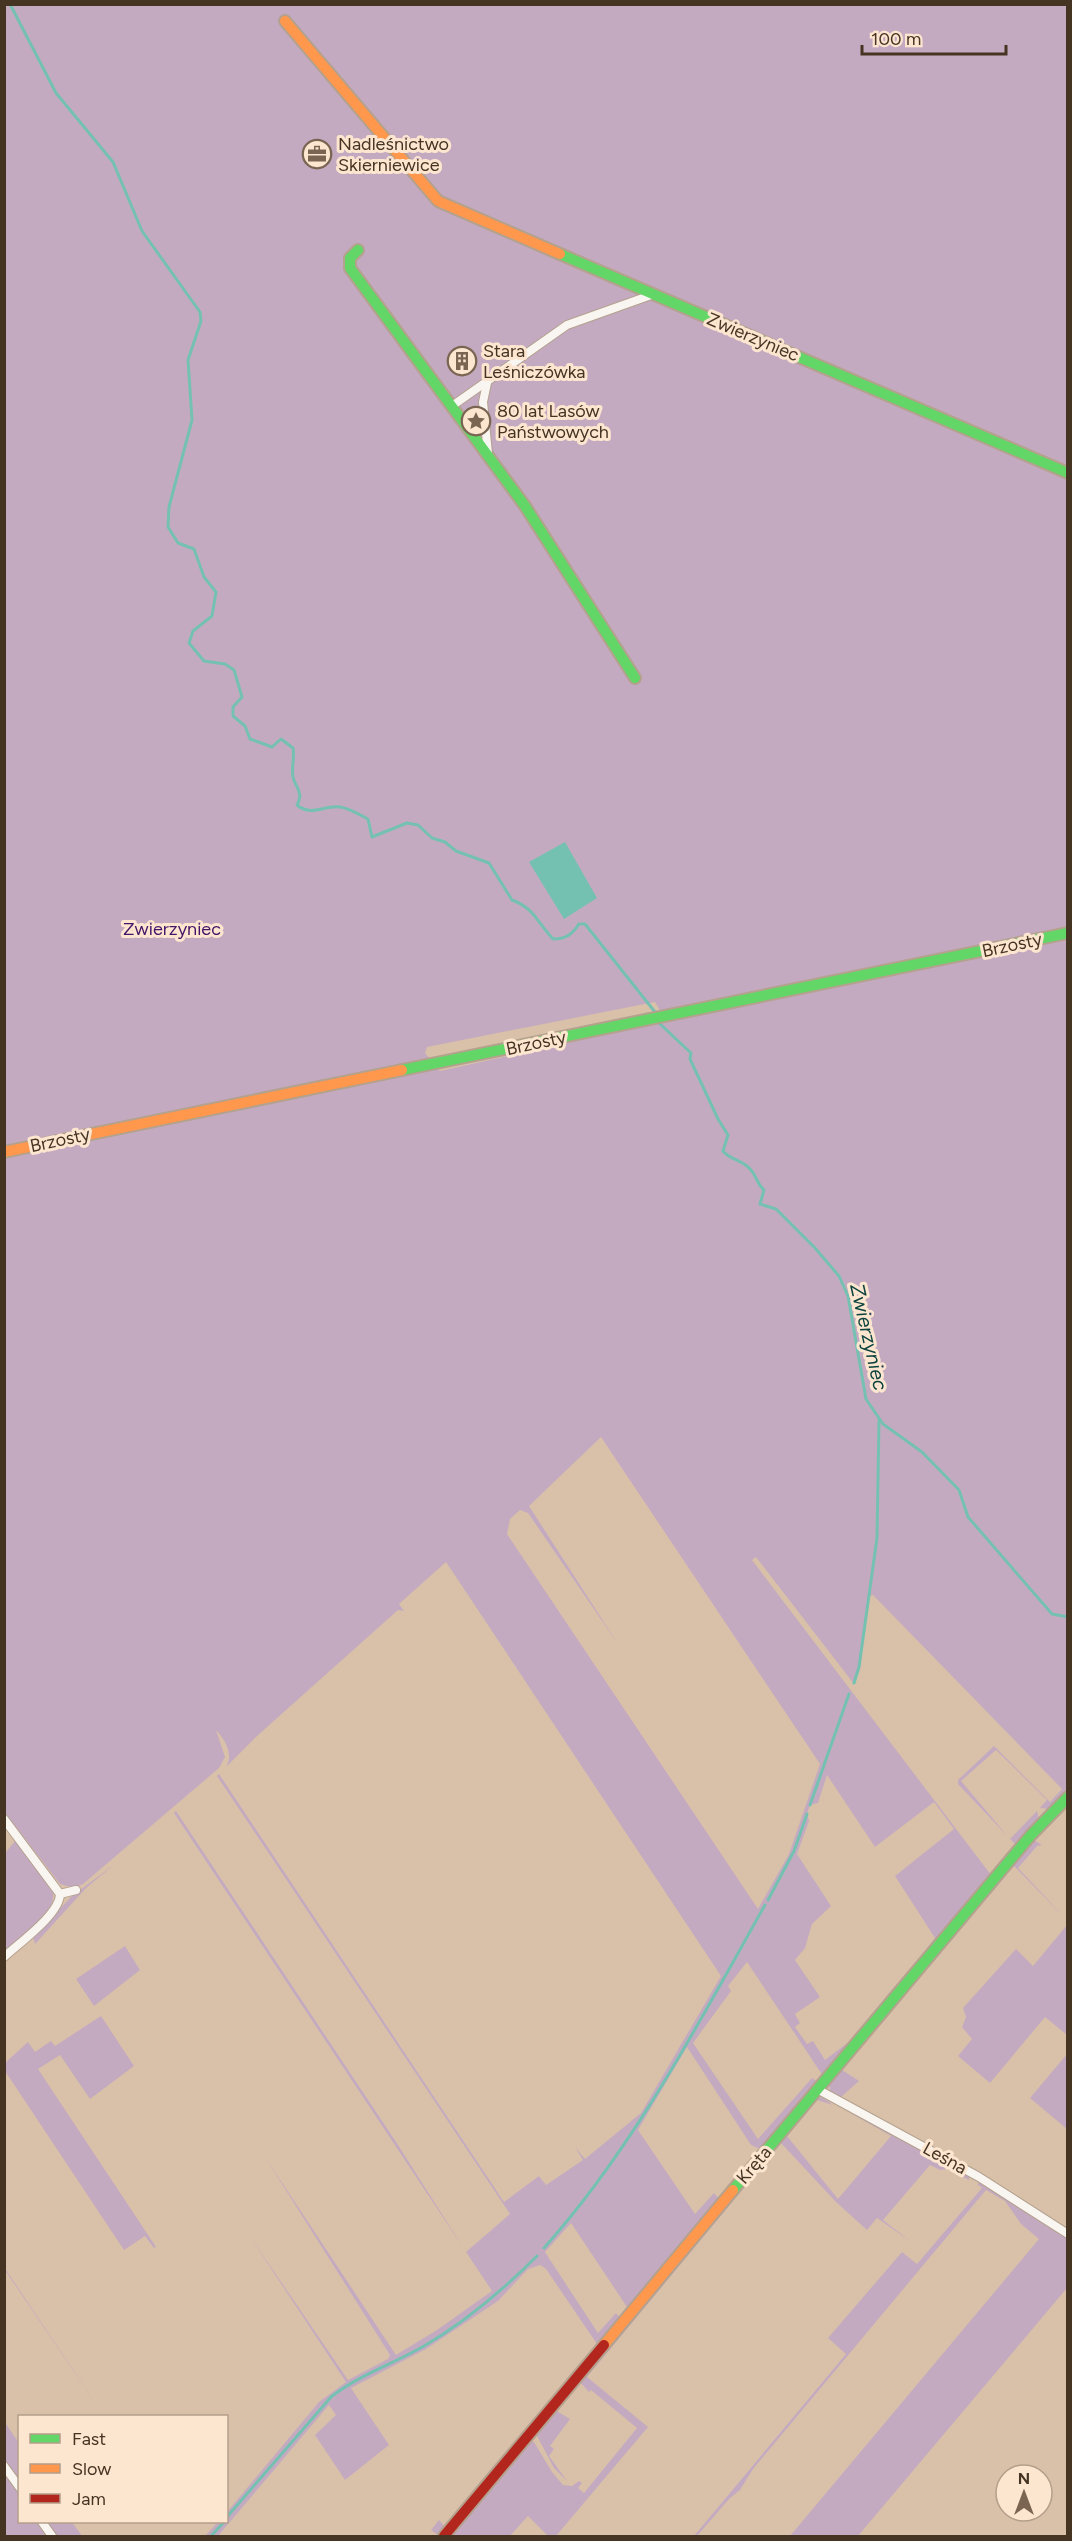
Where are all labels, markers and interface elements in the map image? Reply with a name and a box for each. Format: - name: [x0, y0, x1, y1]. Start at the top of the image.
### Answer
- scale bar: [862, 18, 1006, 56]
- text: 100 m: [871, 28, 921, 50]
- place label: Nadleśnictwo Skierniewice: [338, 133, 449, 176]
- office icon: Nadleśnictwo Skierniewice: [301, 138, 333, 170]
- street label: Zwierzyniec: [704, 308, 803, 366]
- place label: Stara Leśniczówka: [483, 340, 585, 383]
- building icon: Stara Leśniczówka: [446, 345, 478, 377]
- place label: 80 lat Lasów Państwowych: [497, 400, 609, 443]
- place icon: 80 lat Lasów Państwowych: [460, 405, 492, 437]
- park label: Zwierzyniec: [123, 918, 221, 940]
- street label: Brzosty: [980, 928, 1045, 962]
- street label: Brzosty: [504, 1026, 569, 1060]
- street label: Brzosty: [28, 1123, 93, 1157]
- water label: Zwierzyniec: [845, 1281, 893, 1393]
- street label: Leśna: [919, 2137, 971, 2179]
- street label: Kręta: [732, 2142, 776, 2188]
- legend: [18, 2415, 228, 2523]
- text: Fast: [72, 2428, 106, 2450]
- text: Slow: [72, 2458, 111, 2480]
- north arrow: [994, 2463, 1054, 2523]
- text: N: [1018, 2469, 1030, 2488]
- text: Jam: [72, 2488, 106, 2510]

